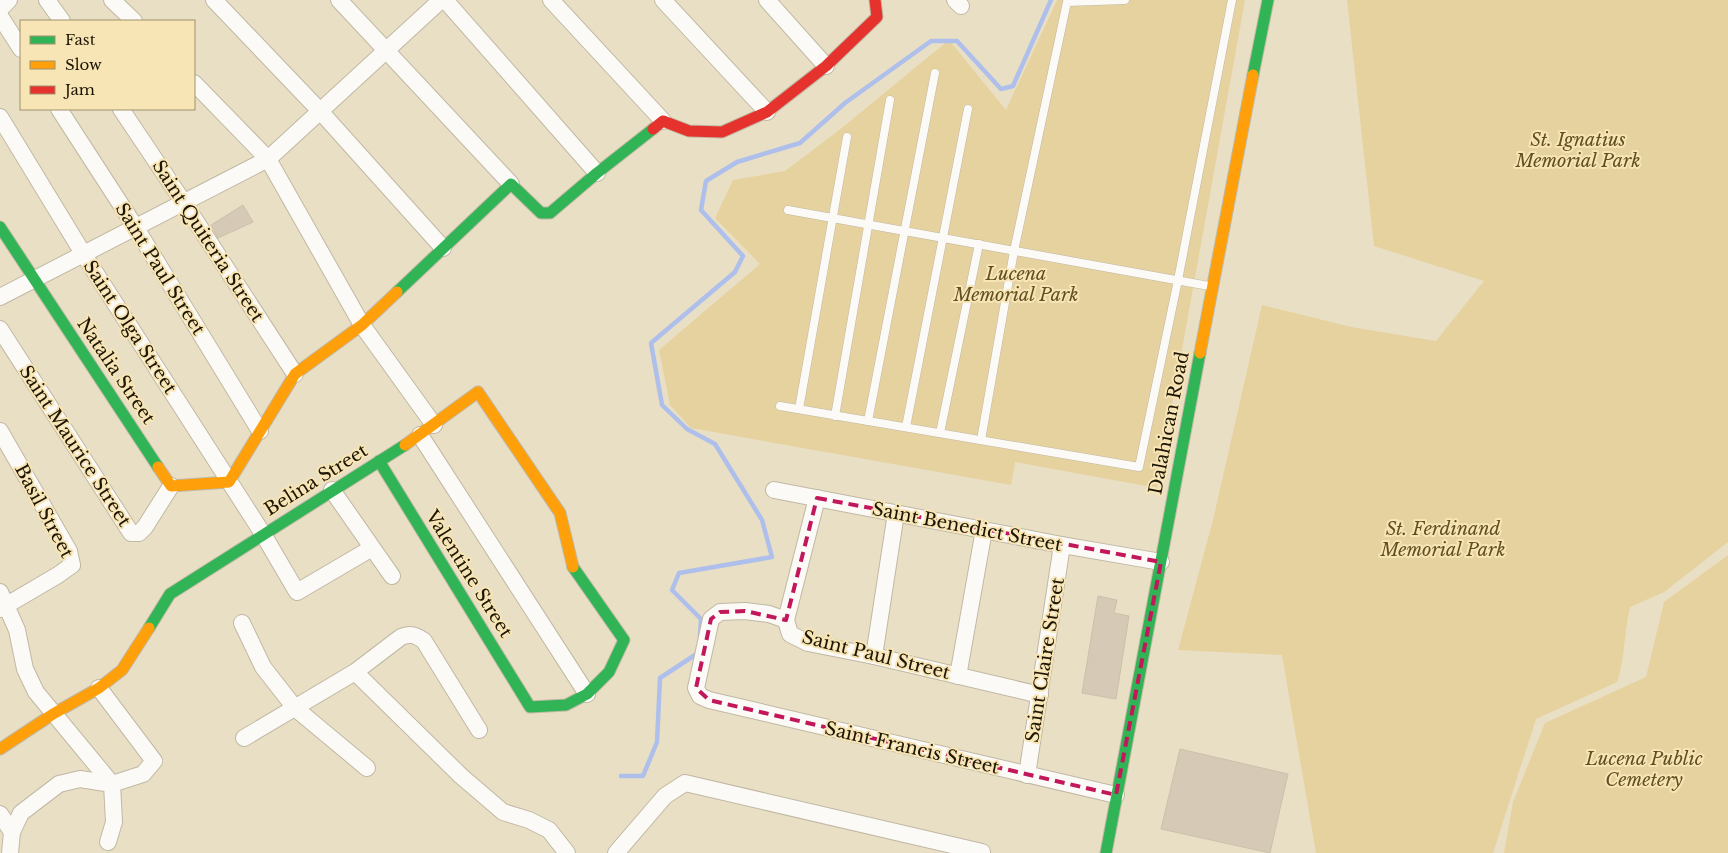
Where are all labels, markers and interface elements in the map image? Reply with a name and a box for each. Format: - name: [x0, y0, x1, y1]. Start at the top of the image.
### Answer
- legend: [20, 20, 195, 110]
- text: Fast: [65, 30, 96, 49]
- text: Slow: [65, 55, 102, 74]
- text: Jam: [63, 80, 95, 99]
- park label: St. Ignatius Memorial Park: [1515, 129, 1640, 172]
- street label: Saint Quiteria Street: [148, 156, 269, 326]
- street label: Saint Paul Street: [111, 199, 210, 339]
- street label: Saint Olga Street: [79, 256, 181, 398]
- park label: Lucena Memorial Park: [953, 263, 1078, 306]
- street label: Natalia Street: [72, 314, 160, 428]
- street label: Dalahican Road: [1144, 350, 1194, 496]
- street label: Saint Maurice Street: [15, 361, 135, 531]
- street label: Belina Street: [260, 439, 372, 520]
- street label: Basil Street: [10, 460, 78, 562]
- street label: Saint Benedict Street: [870, 498, 1064, 556]
- street label: Valentine Street: [420, 505, 517, 642]
- park label: St. Ferdinand Memorial Park: [1380, 518, 1505, 561]
- street label: Saint Claire Street: [1021, 576, 1069, 744]
- street label: Saint Paul Street: [800, 626, 952, 684]
- street label: Saint Francis Street: [823, 717, 1001, 779]
- park label: Lucena Public Cemetery: [1584, 748, 1703, 791]

